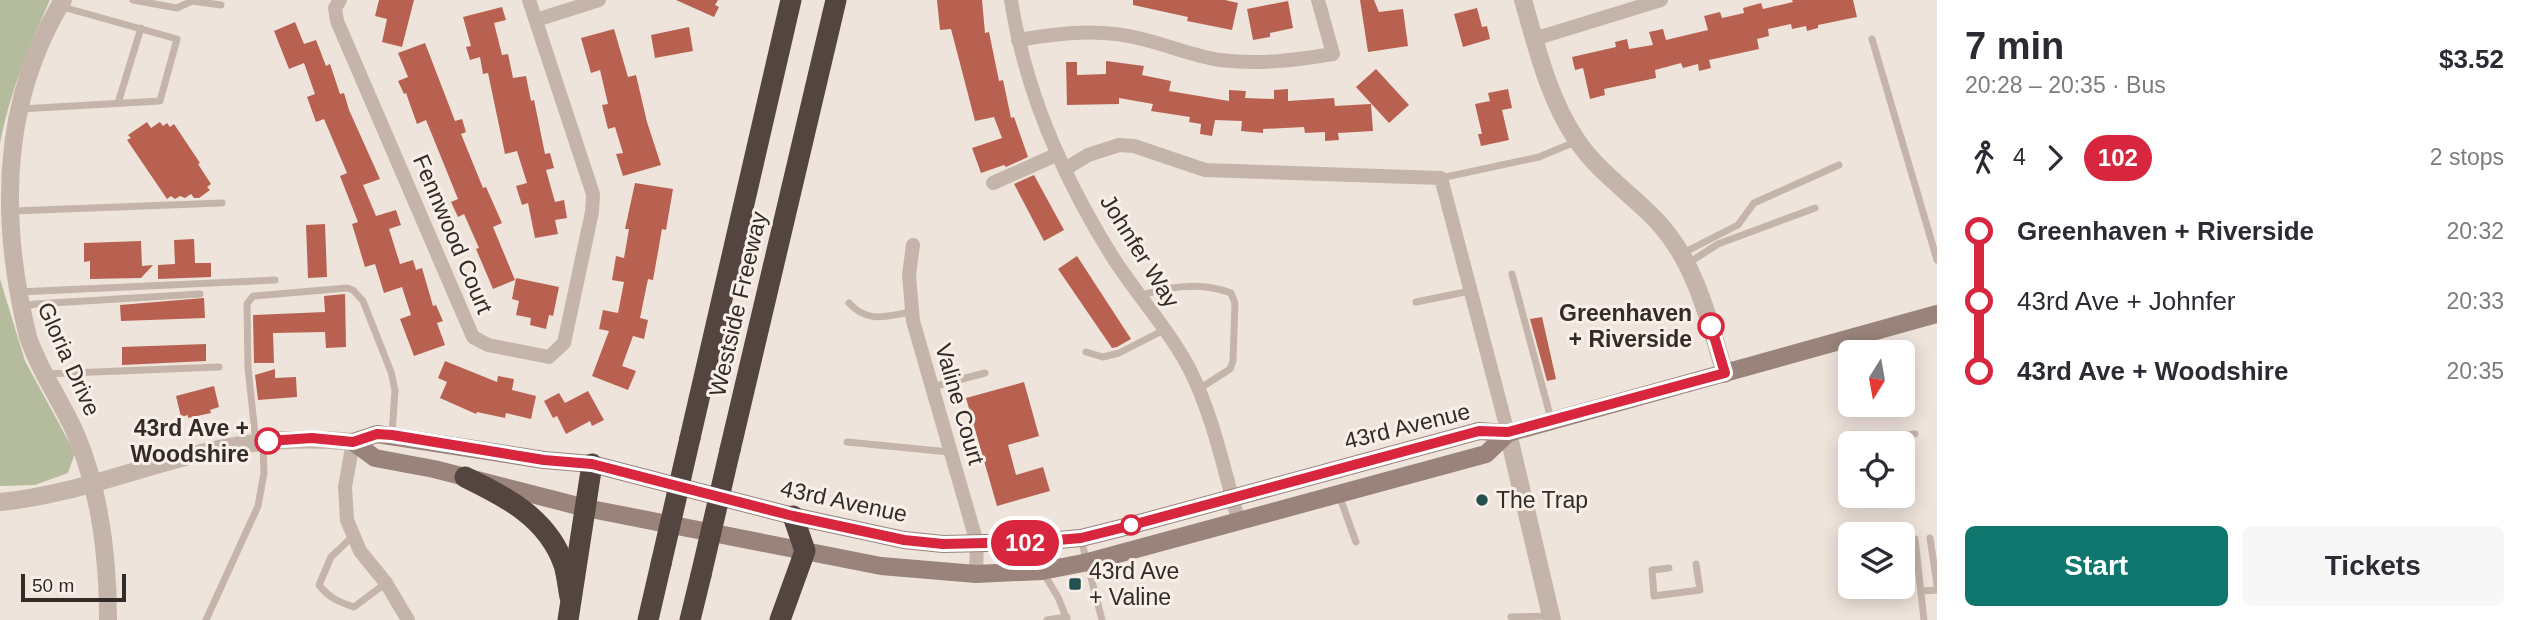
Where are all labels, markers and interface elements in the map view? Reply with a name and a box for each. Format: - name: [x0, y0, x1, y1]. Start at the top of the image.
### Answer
- text: 7 min: [1965, 25, 2064, 67]
- text: $3.52: [2439, 44, 2504, 74]
- text: 20:28 – 20:35 · Bus: [1965, 72, 2166, 98]
- icon: walk: [1965, 139, 2003, 177]
- icon: forward: [2036, 139, 2074, 177]
- text: 4: [2013, 144, 2026, 170]
- text: 102: [2098, 144, 2138, 171]
- text: 2 stops: [2430, 144, 2504, 170]
- street label: Fennwood Court: [408, 151, 498, 318]
- street label: Johnfer Way: [1095, 190, 1185, 313]
- street label: Westside Freeway: [704, 209, 772, 399]
- text: Greenhaven + Riverside: [2017, 216, 2314, 246]
- text: 20:32: [2446, 218, 2504, 244]
- text: 43rd Ave + Johnfer: [2017, 286, 2236, 316]
- text: 20:33: [2446, 288, 2504, 314]
- street label: Gloria Drive: [32, 298, 106, 420]
- place label: Greenhaven + Riverside: [1559, 300, 1692, 352]
- marker: Greenhaven + Riverside: [1698, 313, 1724, 339]
- street label: Valine Court: [930, 340, 990, 468]
- north arrow: [1838, 340, 1914, 416]
- map controls: [1838, 340, 1915, 599]
- text: 43rd Ave + Woodshire: [2017, 356, 2288, 386]
- text: 20:35: [2446, 358, 2504, 384]
- street label: 43rd Avenue: [1341, 398, 1473, 454]
- place label: 43rd Ave + Woodshire: [131, 415, 249, 467]
- marker: 43rd Ave + Woodshire: [255, 428, 281, 454]
- button: locate: [1838, 431, 1915, 508]
- street label: 43rd Avenue: [778, 475, 910, 527]
- place label: The Trap: [1496, 487, 1588, 513]
- marker: The Trap: [1474, 492, 1490, 508]
- unlabelled marker: [1121, 515, 1141, 535]
- line badge: 102: [985, 520, 1065, 566]
- button: layers: [1838, 522, 1915, 599]
- button: Start: [1965, 526, 2228, 606]
- button: Tickets: [2242, 526, 2504, 606]
- text: 102: [1005, 529, 1045, 556]
- place label: 43rd Ave + Valine: [1089, 558, 1179, 610]
- scale bar: [21, 571, 126, 603]
- text: 50 m: [32, 575, 74, 596]
- marker: 43rd Ave + Valine: [1067, 576, 1083, 592]

